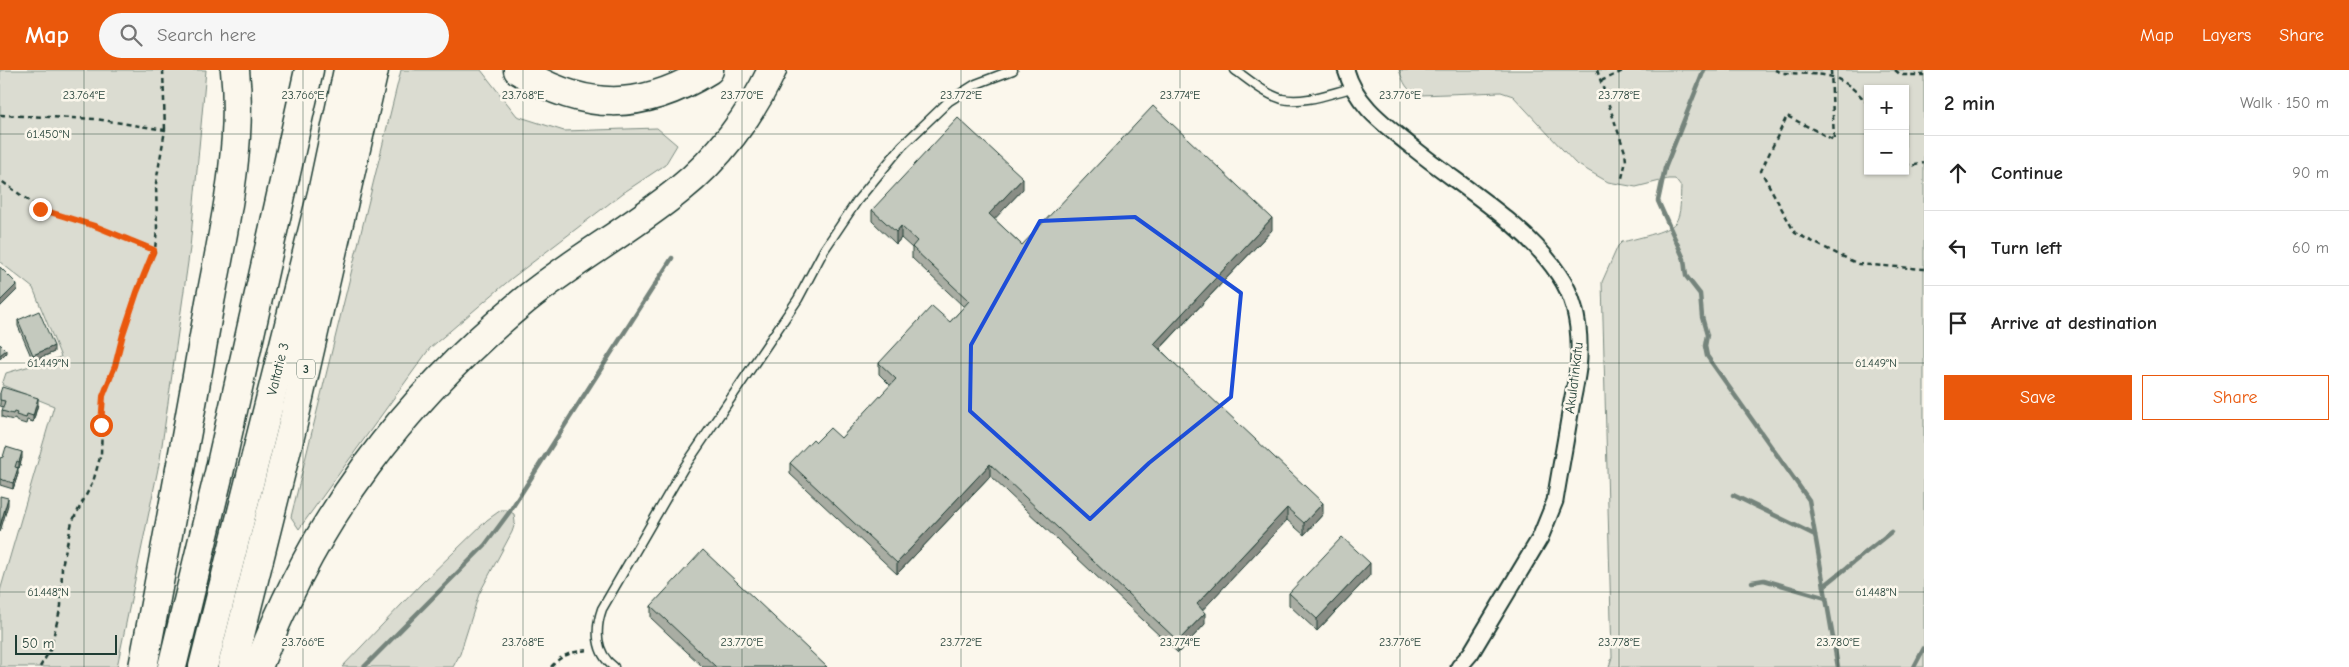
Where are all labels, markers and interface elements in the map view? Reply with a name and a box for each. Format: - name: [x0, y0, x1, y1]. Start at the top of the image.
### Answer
- search box: [99, 13, 449, 58]
- text: Map: [25, 21, 69, 49]
- icon: search: [117, 21, 145, 49]
- text: Search here: [157, 24, 256, 46]
- text: Map: [2140, 25, 2174, 46]
- text: Layers: [2202, 25, 2251, 46]
- text: Share: [2279, 25, 2324, 46]
- map controls: [1864, 85, 1909, 175]
- button: +: [1864, 85, 1909, 130]
- text: 23.764°E: [63, 88, 105, 102]
- text: 23.766°E: [282, 88, 324, 102]
- text: 23.768°E: [502, 88, 544, 102]
- text: 23.770°E: [720, 88, 764, 102]
- text: 23.772°E: [940, 88, 982, 102]
- text: 23.774°E: [1160, 88, 1200, 102]
- text: 23.776°E: [1379, 88, 1421, 102]
- text: 23.778°E: [1598, 88, 1640, 102]
- text: 2 min: [1944, 91, 1995, 115]
- text: Walk · 150 m: [2240, 94, 2329, 112]
- text: 61.450°N: [26, 127, 70, 141]
- button: −: [1864, 130, 1909, 175]
- icon: ahead: [1944, 159, 1972, 187]
- text: Continue: [1991, 162, 2063, 184]
- text: 90 m: [2292, 164, 2329, 182]
- route end: [29, 198, 52, 221]
- icon: left: [1944, 234, 1972, 262]
- text: Turn left: [1991, 237, 2062, 259]
- text: 60 m: [2292, 239, 2329, 257]
- icon: arrive: [1944, 309, 1972, 337]
- text: Arrive at destination: [1991, 312, 2157, 334]
- street label: Valtatie 3: [263, 341, 293, 397]
- street label: Akulatinkatu: [1561, 341, 1587, 415]
- text: 61.449°N: [27, 356, 69, 370]
- text: 61.449°N: [1855, 356, 1897, 370]
- road number: 3: [297, 360, 315, 378]
- button: Save: [1944, 375, 2132, 420]
- button: Share: [2142, 375, 2329, 420]
- route start: [90, 414, 113, 437]
- text: 61.448°N: [27, 585, 69, 599]
- text: 61.448°N: [1855, 585, 1897, 599]
- scale bar: [15, 632, 118, 655]
- text: 50 m: [22, 635, 54, 652]
- text: 23.766°E: [282, 635, 324, 649]
- text: 23.768°E: [502, 635, 544, 649]
- text: 23.770°E: [720, 635, 764, 649]
- text: 23.772°E: [940, 635, 982, 649]
- text: 23.774°E: [1160, 635, 1200, 649]
- text: 23.776°E: [1379, 635, 1421, 649]
- text: 23.778°E: [1598, 635, 1640, 649]
- text: 23.780°E: [1816, 635, 1860, 649]

